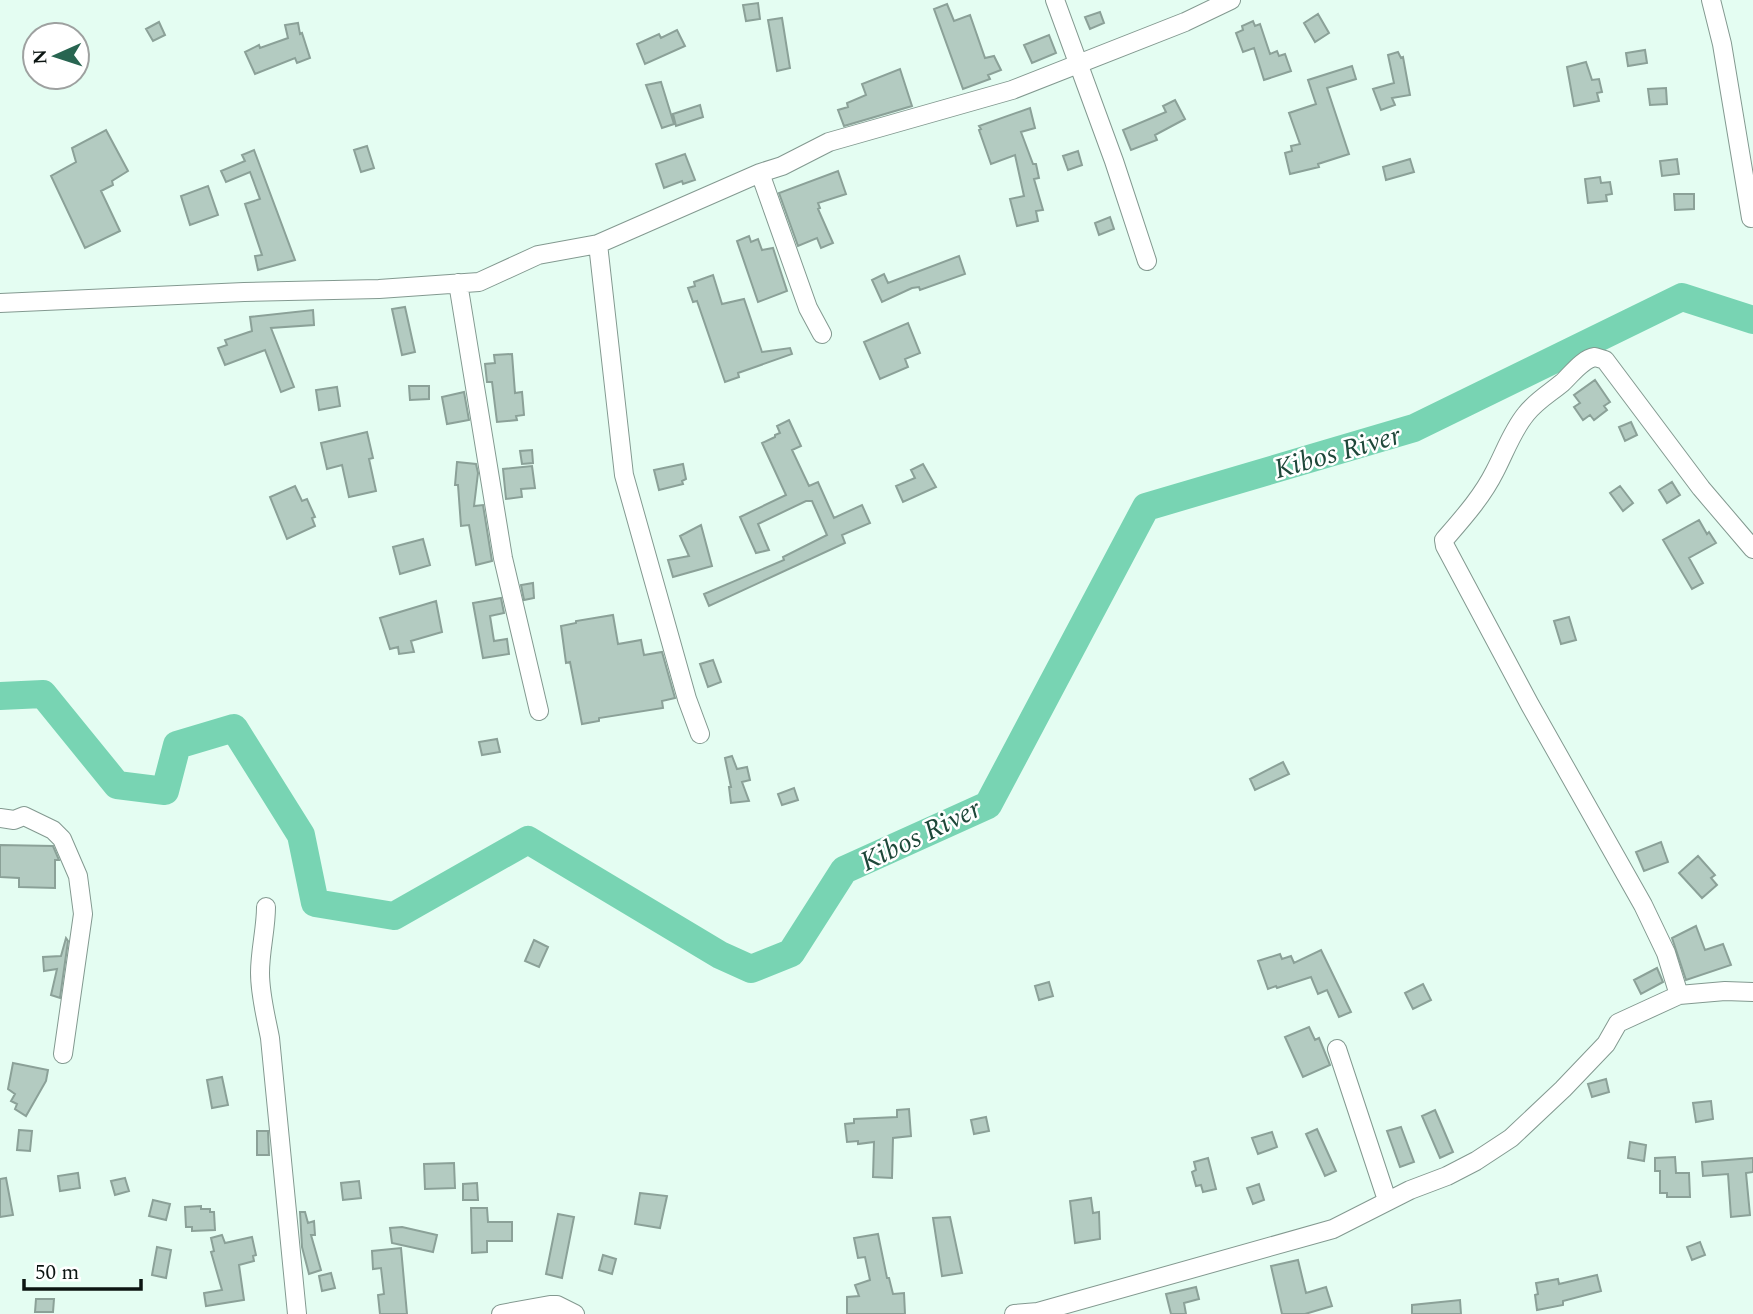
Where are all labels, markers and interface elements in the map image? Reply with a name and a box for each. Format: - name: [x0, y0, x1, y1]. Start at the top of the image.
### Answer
- north arrow: [21, 21, 91, 91]
- text: N: [26, 48, 55, 65]
- water label: Kibos River: [1269, 414, 1406, 491]
- water label: Kibos River: [853, 787, 989, 883]
- scale bar: [24, 1248, 142, 1292]
- text: 50 m: [35, 1257, 79, 1289]

